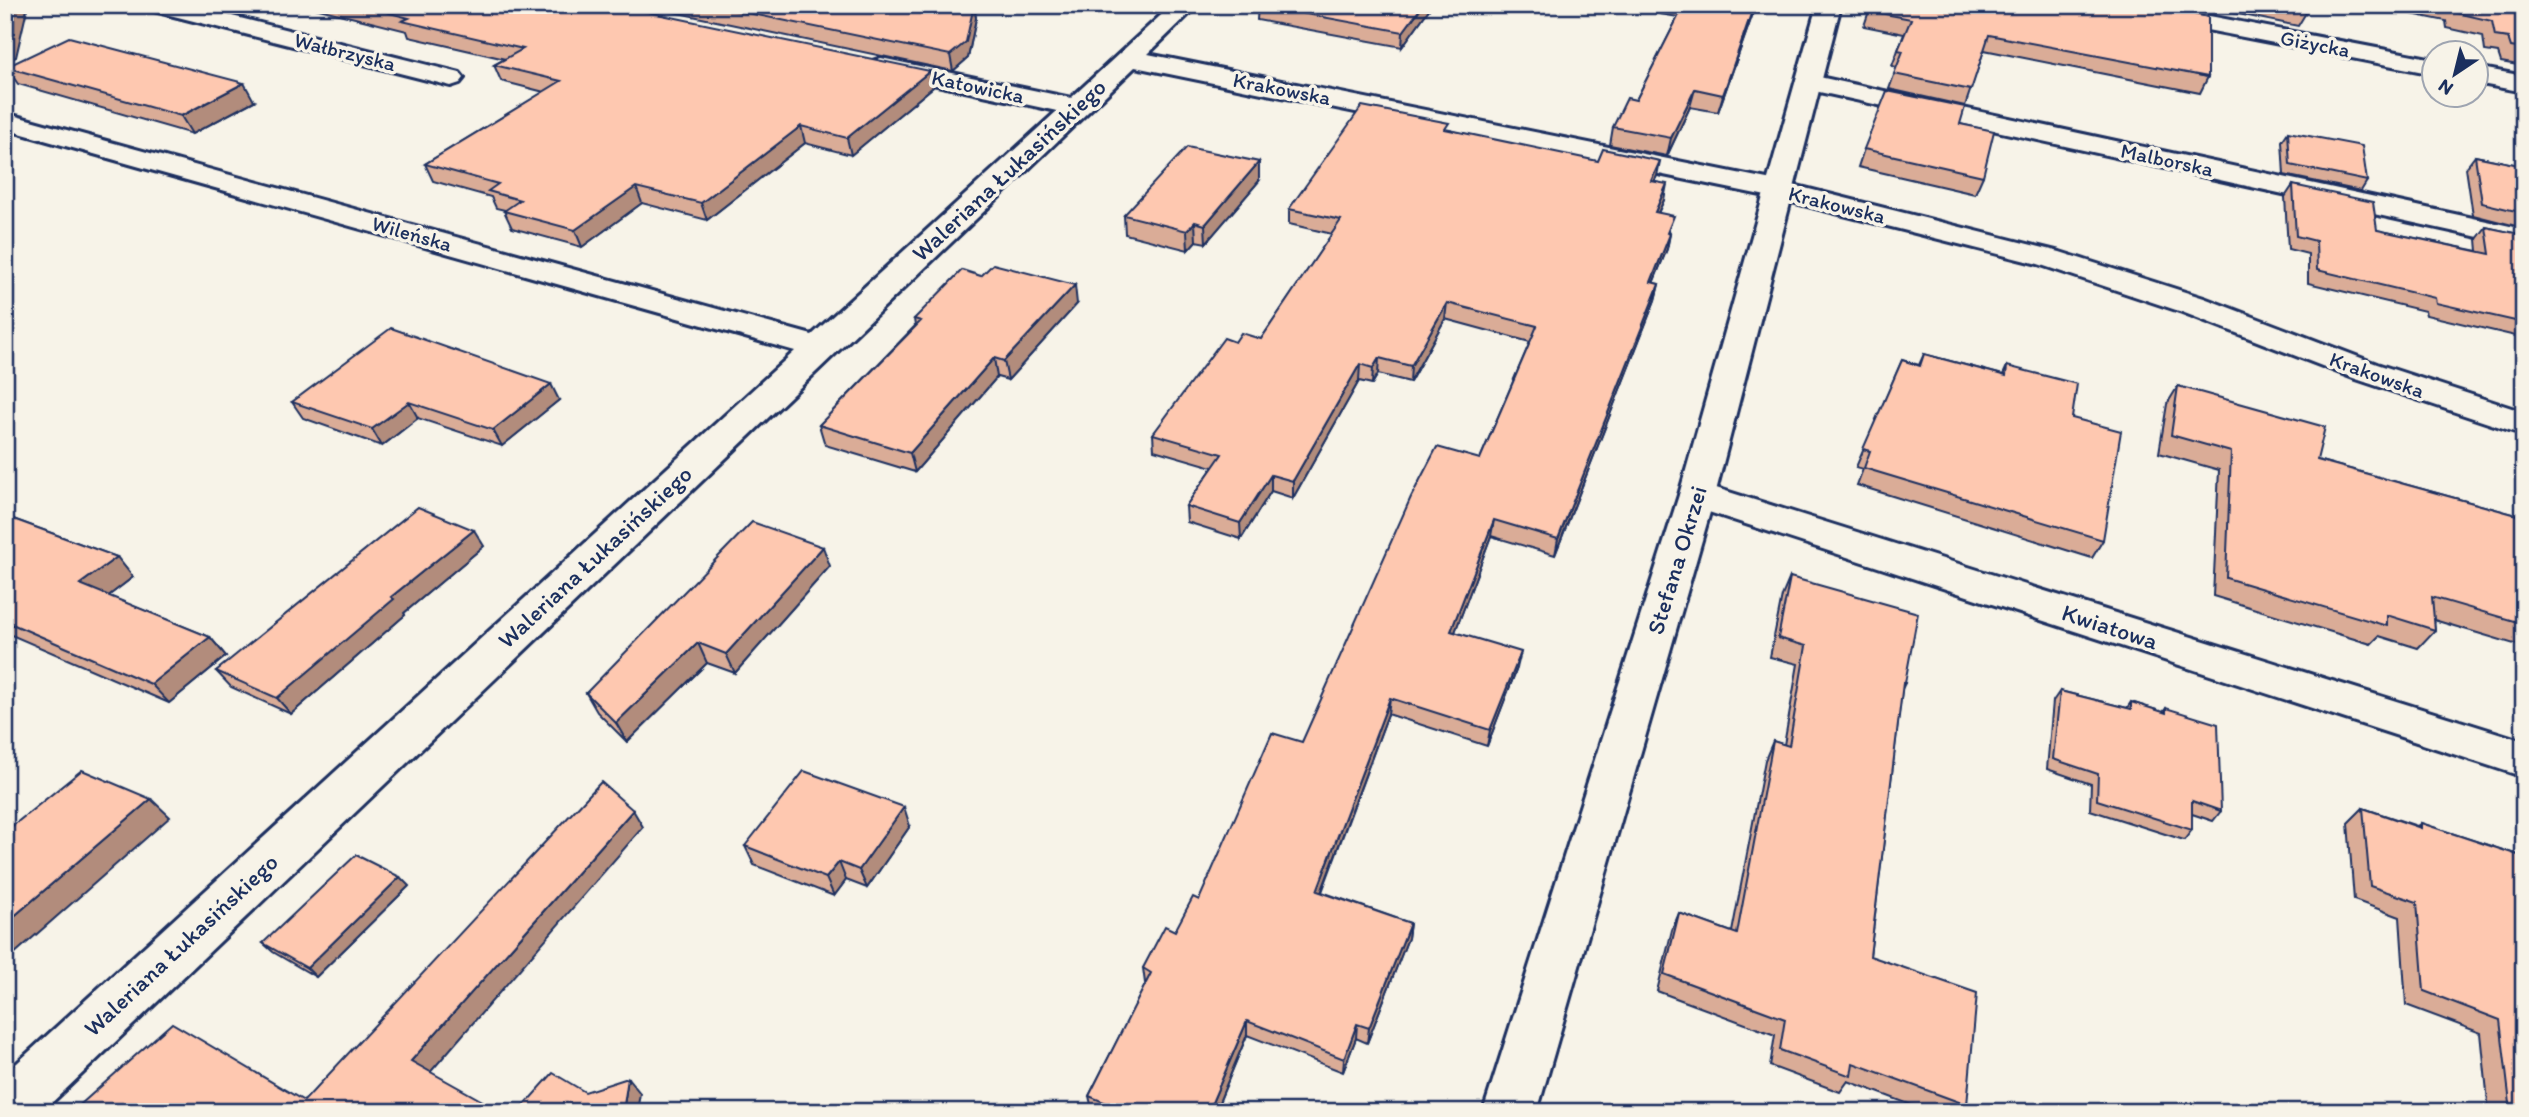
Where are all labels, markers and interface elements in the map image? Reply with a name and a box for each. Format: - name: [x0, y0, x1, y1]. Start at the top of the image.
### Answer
- street label: Giżycka: [2278, 25, 2352, 62]
- street label: Wałbrzyska: [292, 27, 399, 76]
- north arrow: [2420, 38, 2490, 108]
- street label: Katowicka: [929, 65, 1027, 109]
- street label: Krakowska: [1231, 67, 1333, 110]
- street label: Waleriana Łukasińskiego: [905, 72, 1112, 267]
- text: N: [2434, 74, 2457, 101]
- street label: Malborska: [2118, 137, 2216, 182]
- street label: Krakowska: [1786, 180, 1888, 229]
- street label: Wileńska: [369, 210, 455, 257]
- street label: Krakowska: [2326, 346, 2428, 403]
- street label: Waleriana Łukasińskiego: [491, 459, 698, 654]
- street label: Stefana Okrzei: [1640, 482, 1713, 638]
- street label: Kwiatowa: [2058, 597, 2162, 656]
- street label: Waleriana Łukasińskiego: [77, 847, 284, 1042]

